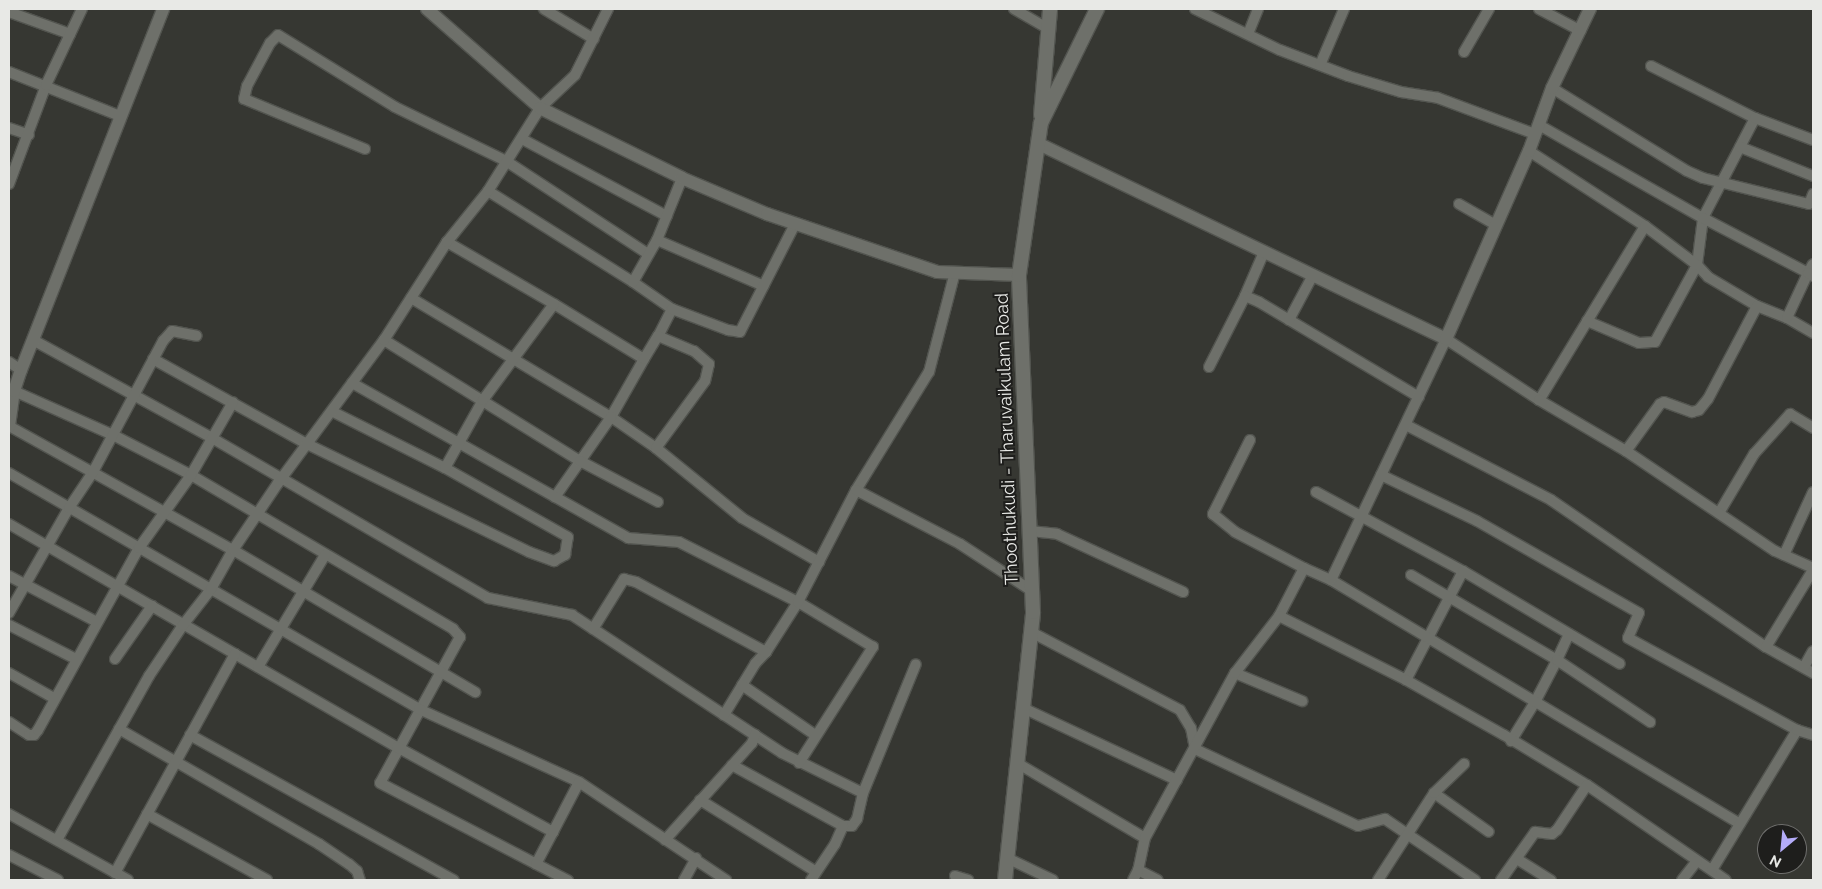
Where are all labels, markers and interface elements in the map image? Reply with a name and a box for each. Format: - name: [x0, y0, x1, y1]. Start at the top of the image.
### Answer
- street label: Thoothukudi - Tharuvaikulam Road: [991, 292, 1023, 586]
- north arrow: [1757, 824, 1807, 874]
- text: N: [1767, 852, 1784, 871]

